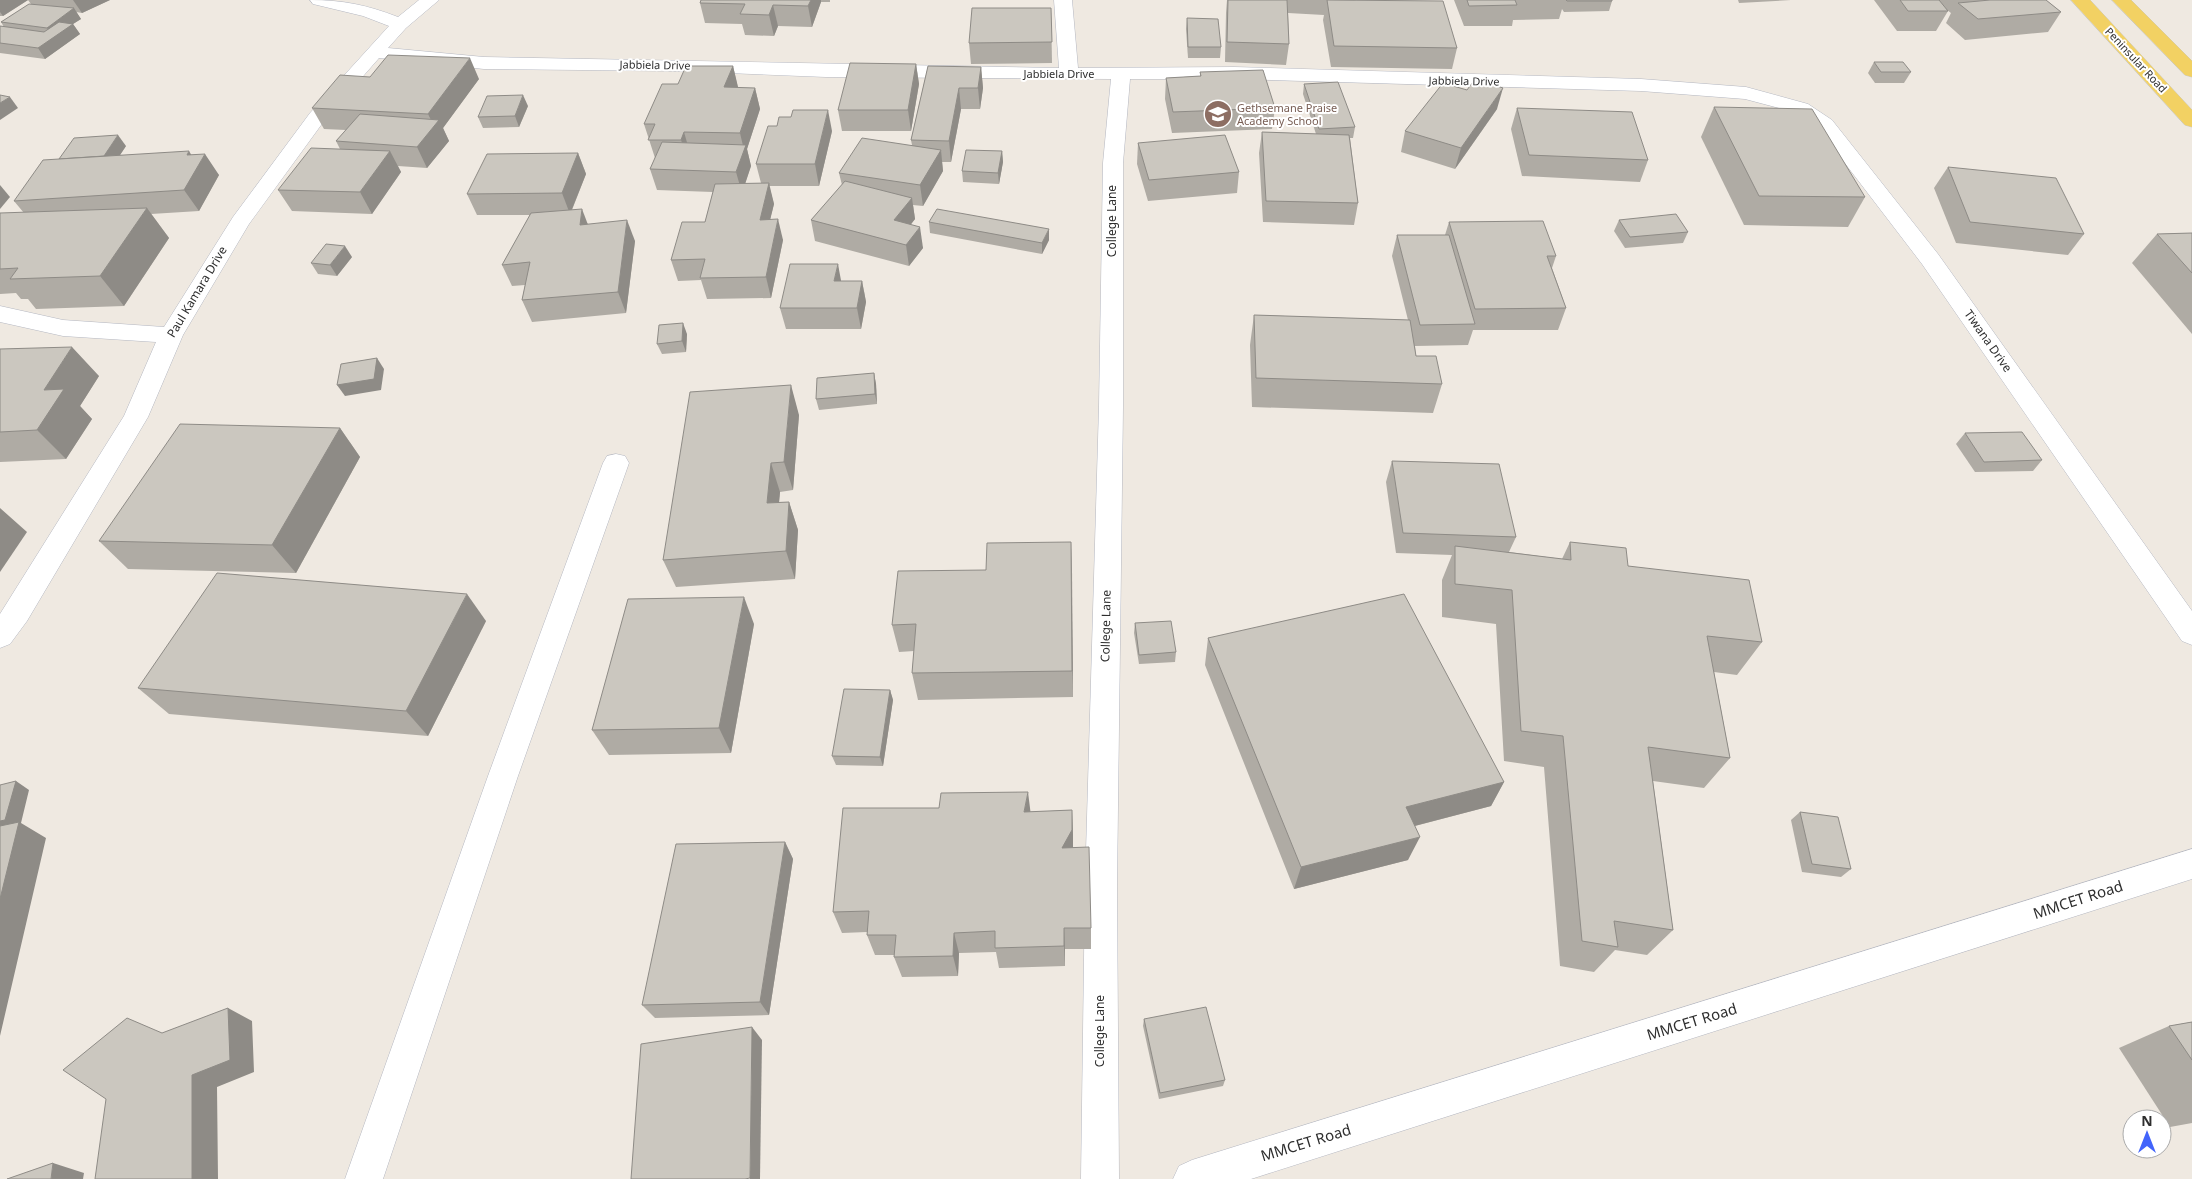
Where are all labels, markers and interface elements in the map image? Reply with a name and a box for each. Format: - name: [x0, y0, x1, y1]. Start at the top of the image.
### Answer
- street label: Peninsular Road: [2102, 24, 2171, 96]
- street label: Jabbiela Drive: [618, 56, 691, 73]
- street label: Jabbiela Drive: [1023, 66, 1094, 81]
- street label: Jabbiela Drive: [1427, 72, 1500, 89]
- school or university icon: Gethsemane Praise Academy School: [1203, 99, 1233, 129]
- place label: Gethsemane Praise Academy School: [1237, 100, 1337, 128]
- street label: College Lane: [1103, 185, 1120, 257]
- street label: Paul Kamara Drive: [163, 243, 231, 341]
- street label: Tiwana Drive: [1961, 306, 2016, 376]
- street label: College Lane: [1096, 589, 1115, 662]
- street label: MMCET Road: [2030, 875, 2125, 923]
- street label: College Lane: [1091, 995, 1108, 1067]
- street label: MMCET Road: [1644, 998, 1739, 1044]
- north arrow: [2122, 1109, 2172, 1159]
- text: N: [2141, 1111, 2153, 1130]
- street label: MMCET Road: [1258, 1119, 1353, 1165]

